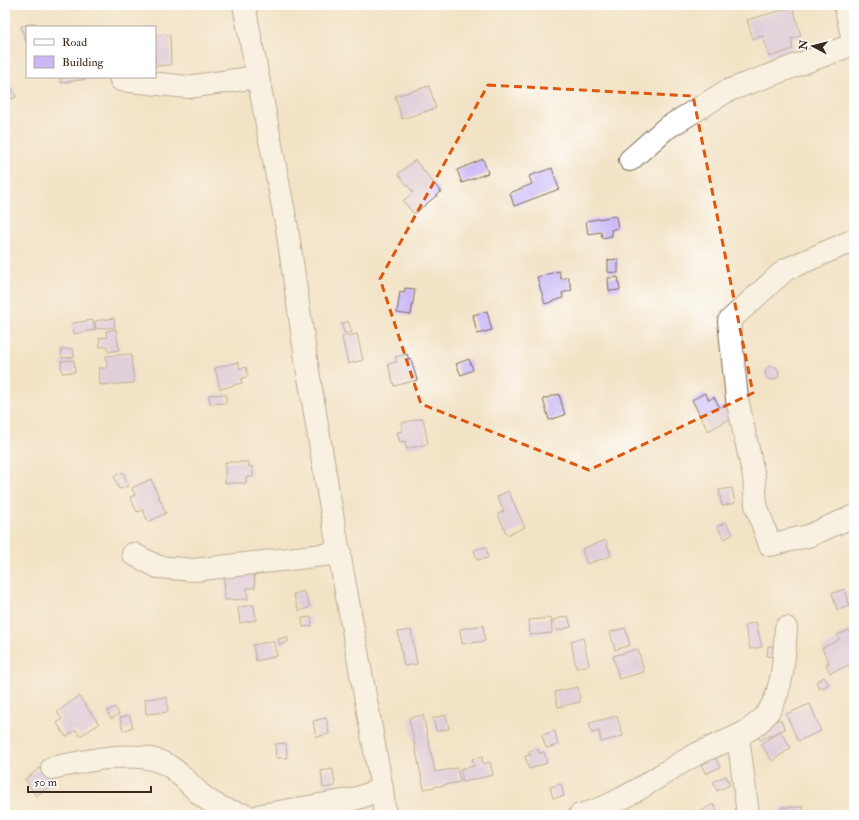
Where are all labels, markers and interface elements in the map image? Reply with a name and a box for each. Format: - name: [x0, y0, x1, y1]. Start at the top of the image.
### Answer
- legend: [26, 26, 156, 78]
- north arrow: [793, 26, 833, 66]
- text: Road: [62, 35, 87, 50]
- text: N: [796, 38, 811, 52]
- text: Building: [62, 55, 105, 70]
- scale bar: [28, 768, 151, 794]
- text: 50 m: [34, 775, 58, 790]

